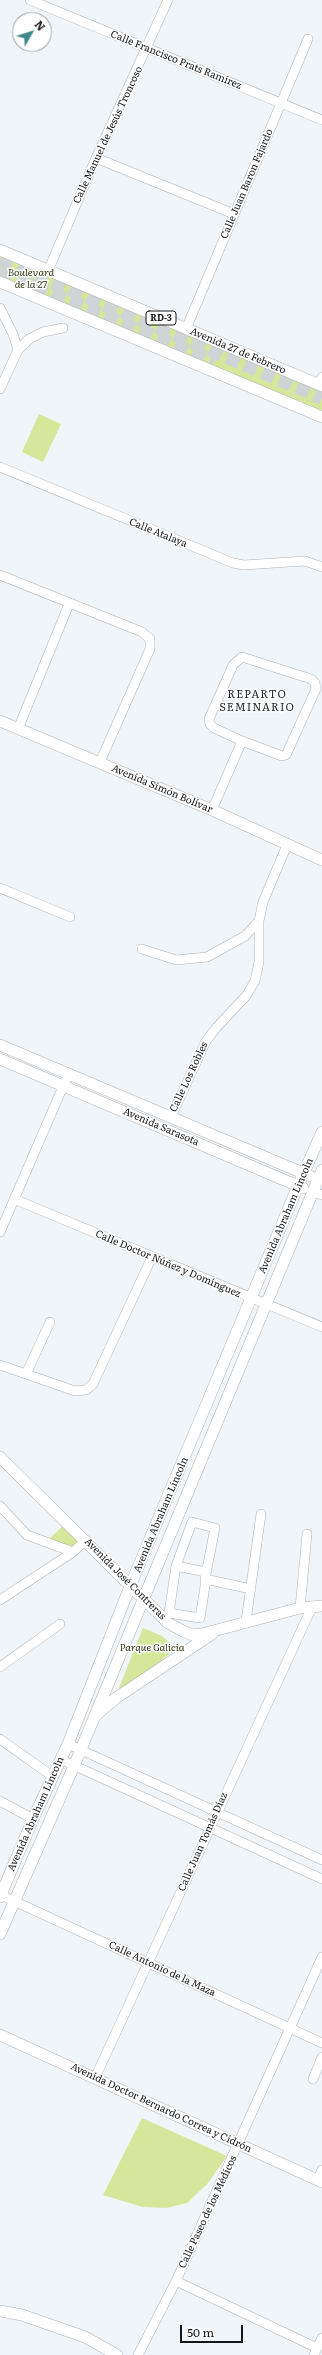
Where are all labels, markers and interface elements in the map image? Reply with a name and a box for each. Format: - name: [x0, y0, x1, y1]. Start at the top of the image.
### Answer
- north arrow: [12, 12, 52, 52]
- text: N: [31, 16, 50, 34]
- street label: Calle Francisco Prats Ramírez: [109, 28, 243, 92]
- street label: Calle Manuel de Jesús Troncoso: [71, 64, 145, 206]
- street label: Calle Juan Baron Fajardo: [218, 127, 276, 241]
- park label: Boulevard de la 27: [8, 267, 54, 290]
- road number: RD-3: [146, 311, 176, 325]
- street label: Avenida 27 de Febrero: [188, 325, 288, 377]
- street label: Calle Atalaya: [127, 516, 189, 550]
- district label: REPARTO SEMINARIO: [219, 688, 295, 714]
- street label: Avenida Simón Bolívar: [110, 762, 214, 816]
- street label: Calle Los Robles: [168, 1040, 210, 1114]
- street label: Avenida Sarasota: [121, 1106, 201, 1148]
- street label: Avenida Abraham Lincoln: [256, 1156, 316, 1276]
- street label: Calle Doctor Núñez y Domínguez: [94, 1228, 242, 1300]
- street label: Avenida Abraham Lincoln: [131, 1455, 191, 1575]
- street label: Avenida José Contreras: [82, 1536, 168, 1622]
- park label: Parque Galicia: [120, 1642, 184, 1654]
- street label: Avenida Abraham Lincoln: [5, 1755, 67, 1873]
- street label: Calle Juan Tomás Díaz: [176, 1791, 230, 1893]
- street label: Calle Antonio de la Maza: [107, 1939, 217, 1999]
- street label: Avenida Doctor Bernardo Correa y Cidrón: [69, 2061, 253, 2155]
- street label: Calle Paseo de los Médicos: [177, 2154, 239, 2270]
- scale bar: [182, 2317, 245, 2343]
- text: 50 m: [187, 2323, 214, 2341]

